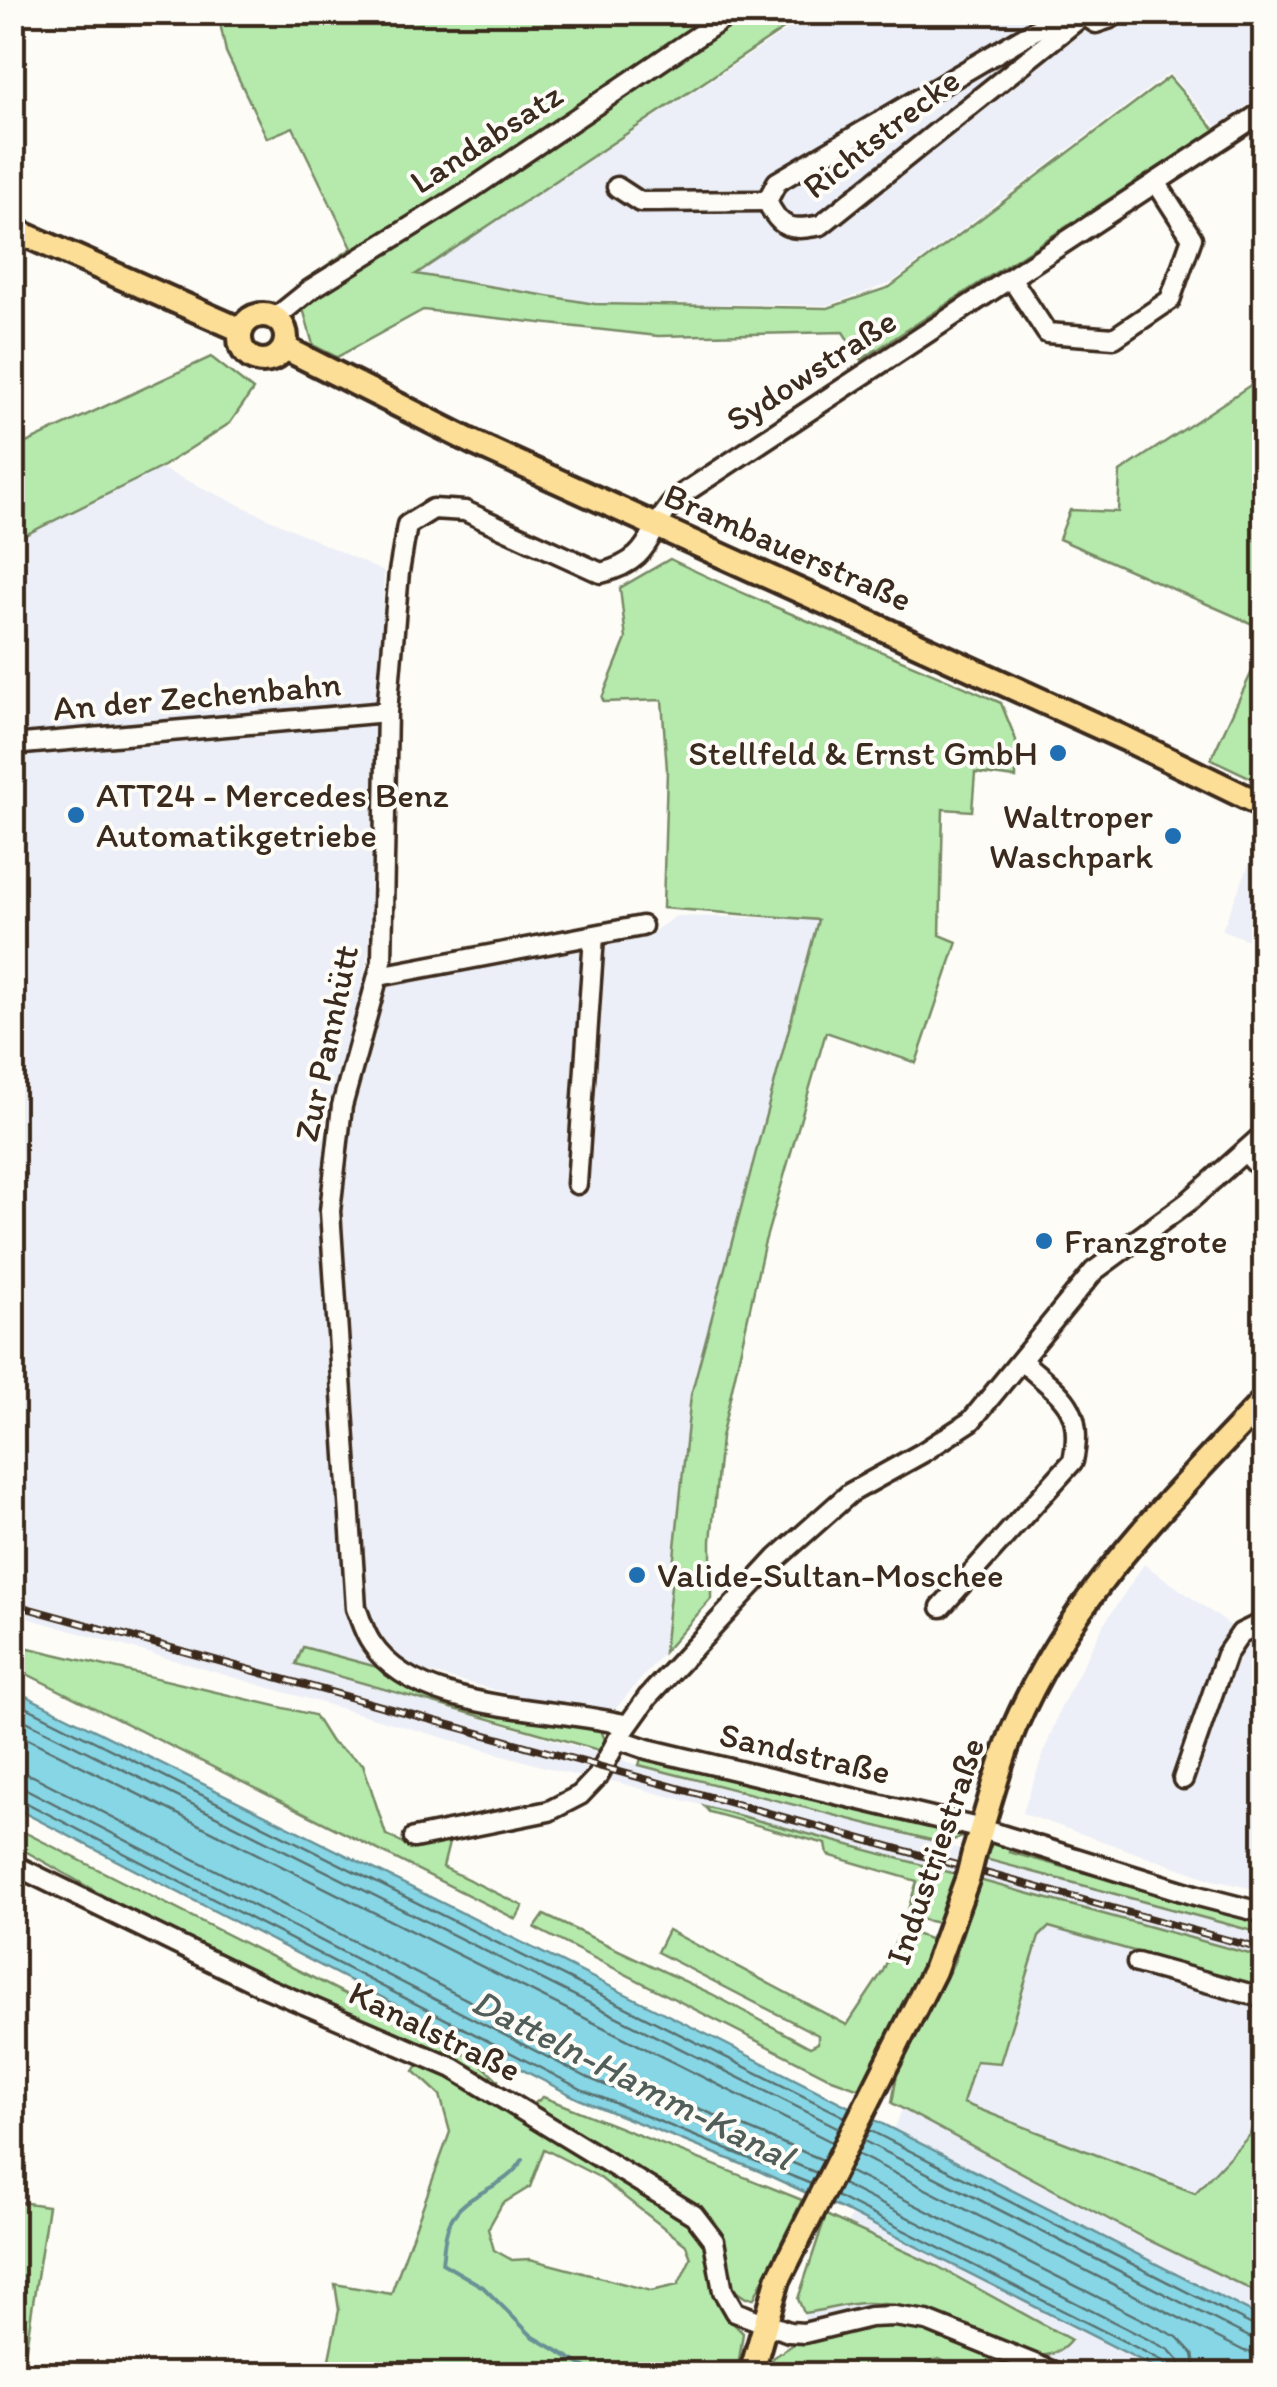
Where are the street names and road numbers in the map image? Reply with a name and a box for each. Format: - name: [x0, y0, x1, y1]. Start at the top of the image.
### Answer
- street label: Richtstrecke: [794, 59, 968, 207]
- street label: Landabsatz: [402, 73, 570, 203]
- street label: Sydowstraße: [718, 299, 904, 441]
- street label: Brambauerstraße: [658, 474, 918, 620]
- street label: An der Zechenbahn: [51, 662, 343, 730]
- street label: Zur Pannhütt: [285, 941, 367, 1145]
- street label: Sandstraße: [715, 1713, 895, 1793]
- street label: Industriestraße: [877, 1732, 993, 1970]
- street label: Kanalstraße: [342, 1971, 528, 2091]

